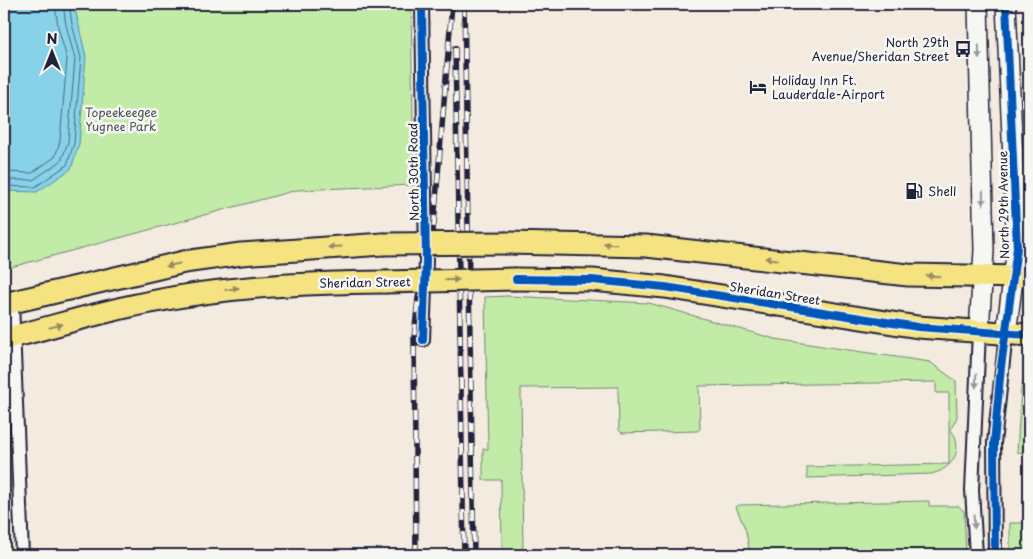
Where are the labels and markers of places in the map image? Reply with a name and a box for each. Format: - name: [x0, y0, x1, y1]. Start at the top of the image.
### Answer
- place label: North 29th Avenue/Sheridan Street: [812, 33, 949, 65]
- bus stop icon: North 29th Avenue/Sheridan Street: [953, 39, 973, 59]
- place label: Holiday Inn Ft. Lauderdale-Airport: [772, 71, 885, 103]
- hotel icon: Holiday Inn Ft. Lauderdale-Airport: [748, 77, 768, 97]
- fuel station icon: Shell: [904, 181, 924, 201]
- place label: Shell: [928, 182, 956, 200]

